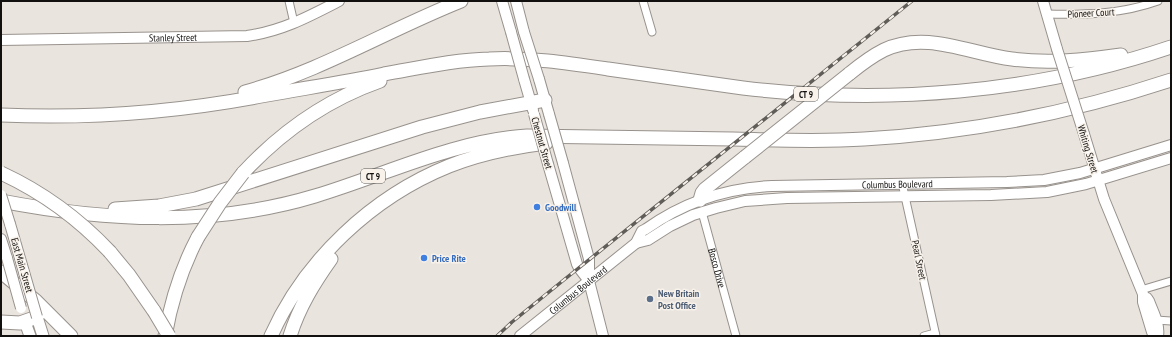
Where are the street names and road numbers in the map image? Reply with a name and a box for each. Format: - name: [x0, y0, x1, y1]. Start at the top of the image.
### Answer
- street label: Pioneer Court: [1067, 5, 1115, 21]
- street label: Stanley Street: [149, 30, 197, 44]
- road number: CT 9: [794, 87, 818, 101]
- street label: Chestnut Street: [528, 115, 556, 171]
- street label: Whiting Street: [1075, 123, 1102, 175]
- road number: CT 9: [361, 169, 385, 183]
- street label: Columbus Boulevard: [862, 177, 933, 191]
- street label: East Main Street: [8, 236, 36, 294]
- street label: Pearl Street: [908, 239, 930, 281]
- street label: Bosco Drive: [706, 247, 729, 289]
- street label: Columbus Boulevard: [546, 263, 609, 317]

